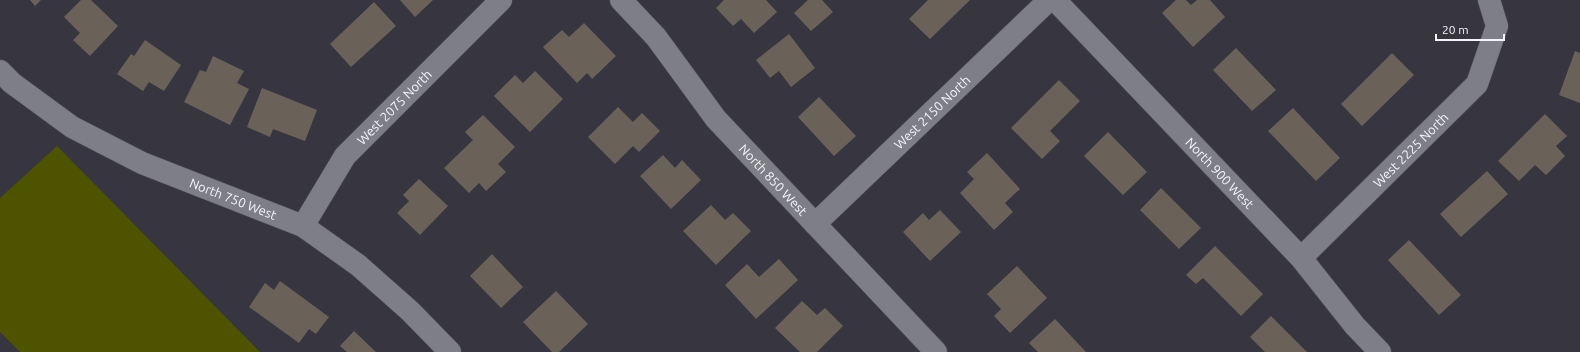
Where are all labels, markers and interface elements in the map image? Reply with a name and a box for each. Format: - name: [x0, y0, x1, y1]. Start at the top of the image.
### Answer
- scale bar: [1436, 16, 1504, 42]
- text: 20 m: [1442, 23, 1469, 36]
- street label: West 2075 North: [354, 67, 434, 147]
- street label: West 2150 North: [891, 73, 973, 151]
- street label: West 2225 North: [1370, 110, 1451, 190]
- street label: North 900 West: [1183, 135, 1257, 211]
- street label: North 850 West: [737, 141, 810, 218]
- street label: North 750 West: [188, 175, 279, 222]

